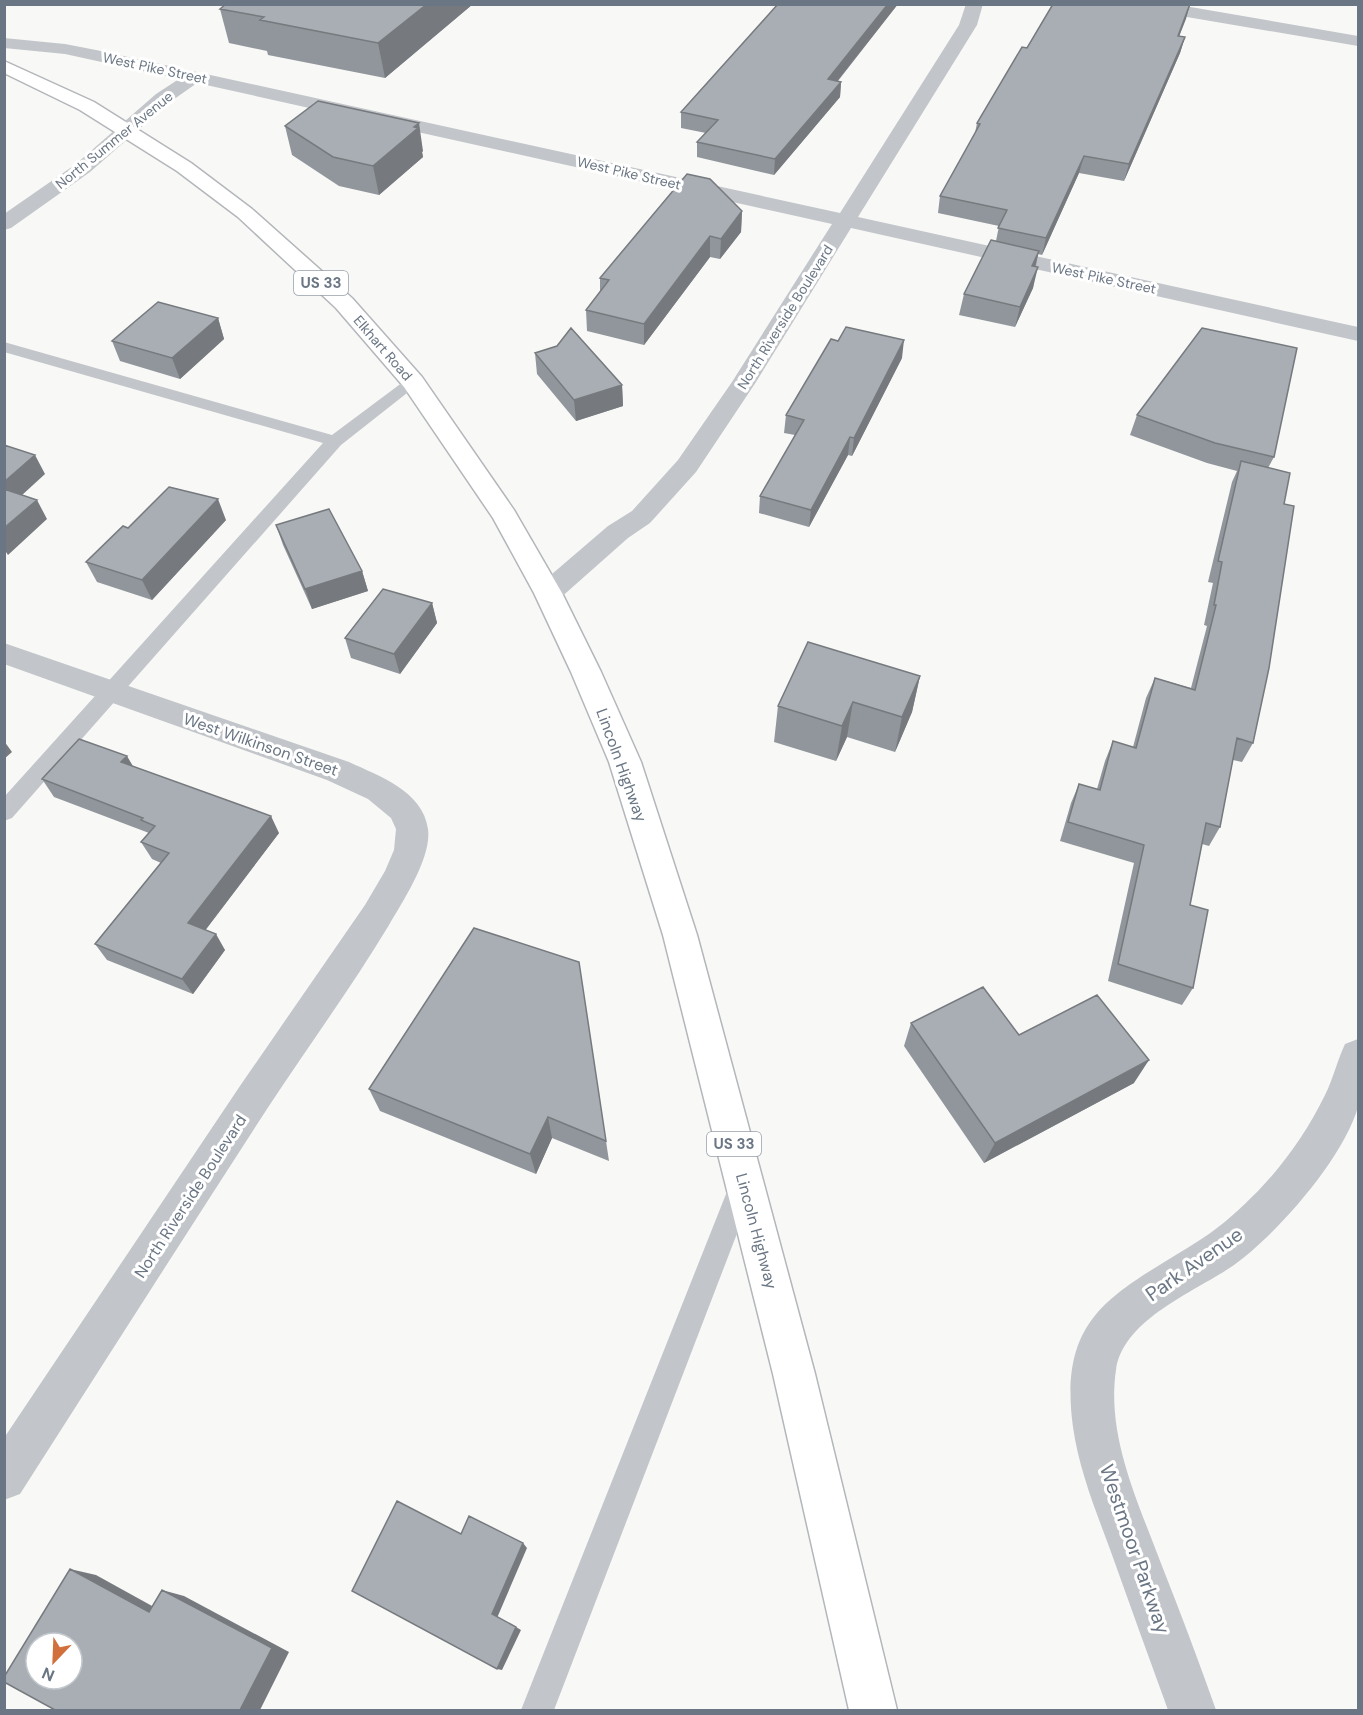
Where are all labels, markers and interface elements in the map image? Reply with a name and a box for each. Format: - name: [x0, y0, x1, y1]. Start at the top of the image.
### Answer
- street label: West Pike Street: [101, 48, 209, 88]
- street label: North Summer Avenue: [52, 87, 176, 193]
- street label: West Pike Street: [575, 152, 683, 194]
- street label: North Riverside Boulevard: [733, 241, 837, 393]
- street label: West Pike Street: [1050, 258, 1158, 298]
- road number: US 33: [294, 271, 348, 295]
- street label: Elkhart Road: [350, 312, 416, 384]
- street label: Lincoln Highway: [591, 706, 652, 825]
- street label: West Wilkinson Street: [181, 708, 341, 781]
- street label: North Riverside Boulevard: [130, 1111, 251, 1282]
- road number: US 33: [707, 1132, 761, 1156]
- street label: Lincoln Highway: [731, 1171, 782, 1292]
- street label: Park Avenue: [1140, 1221, 1248, 1307]
- street label: Westmoor Parkway: [1094, 1461, 1176, 1637]
- north arrow: [24, 1631, 84, 1691]
- text: N: [39, 1662, 58, 1686]

